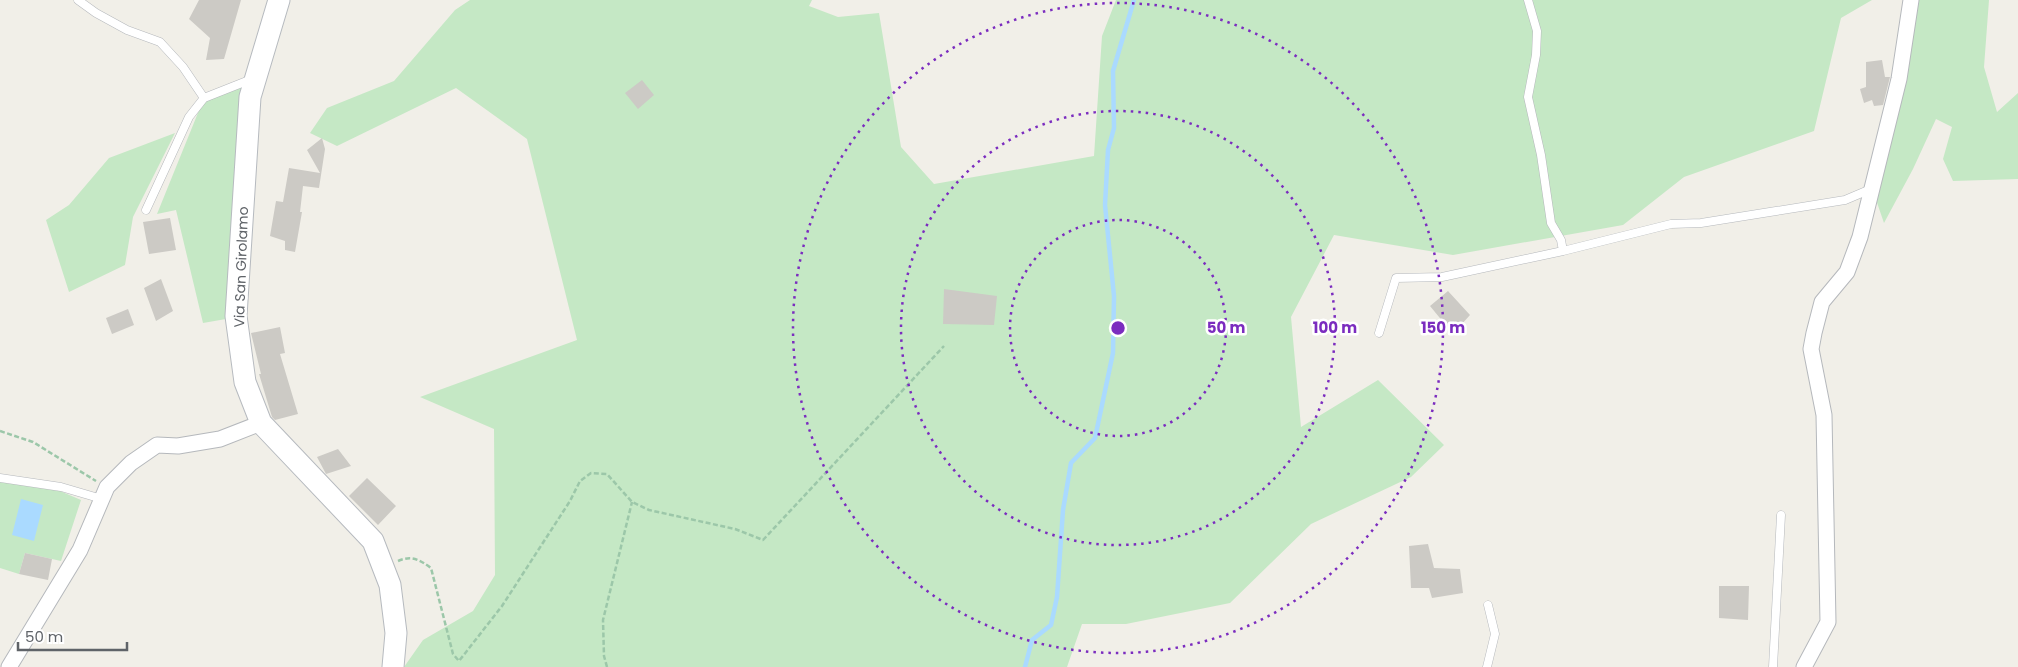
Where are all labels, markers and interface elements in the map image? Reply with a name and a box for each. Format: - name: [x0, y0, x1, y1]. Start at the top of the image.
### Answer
- street label: Via San Girolamo: [229, 206, 253, 328]
- text: 50 m: [1207, 317, 1245, 338]
- text: 100 m: [1313, 317, 1357, 338]
- text: 150 m: [1421, 317, 1465, 338]
- centre of rings: [1109, 319, 1127, 337]
- scale bar: [18, 620, 126, 652]
- text: 50 m: [25, 626, 63, 647]

